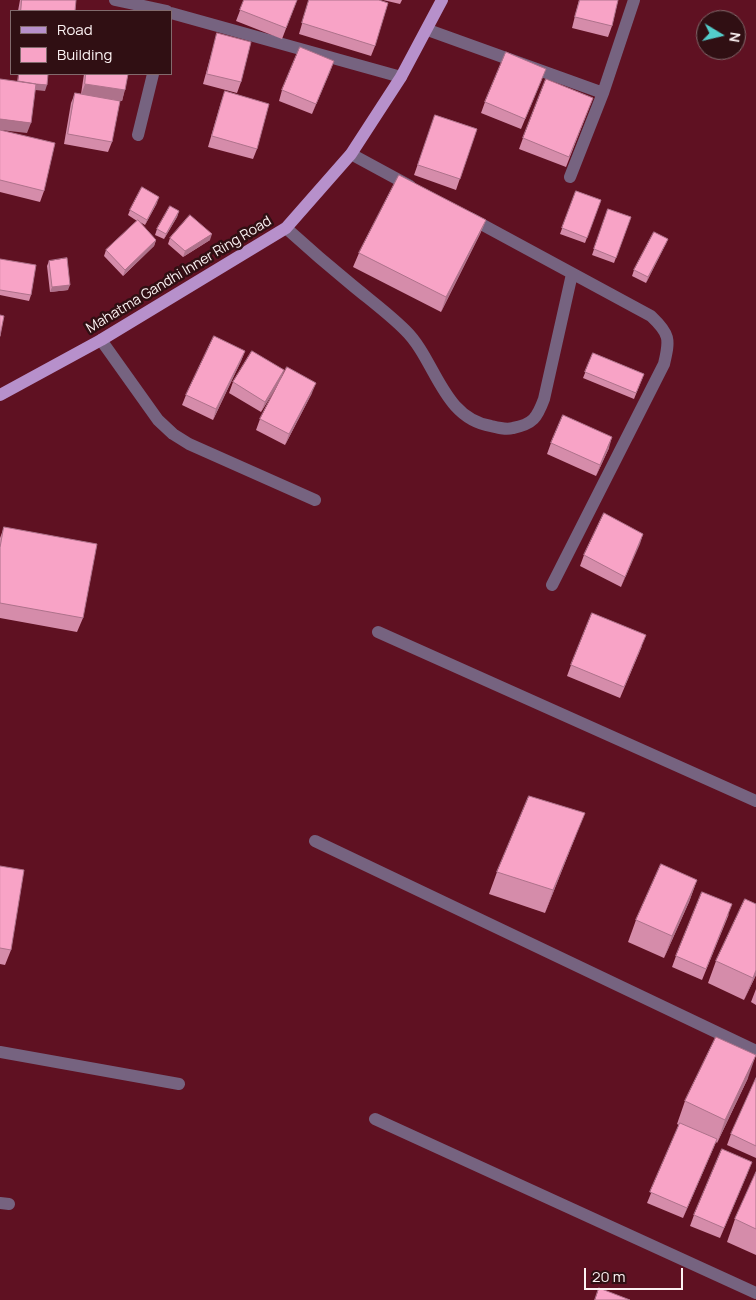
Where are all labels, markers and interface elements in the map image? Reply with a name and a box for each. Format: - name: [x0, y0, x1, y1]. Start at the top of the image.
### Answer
- legend: [10, 10, 172, 75]
- north arrow: [696, 10, 746, 60]
- text: Road: [57, 19, 93, 40]
- text: N: [725, 31, 745, 44]
- text: Building: [57, 44, 112, 65]
- street label: Mahatma Gandhi Inner Ring Road: [83, 213, 275, 337]
- scale bar: [586, 1258, 685, 1290]
- text: 20 m: [592, 1266, 625, 1287]

